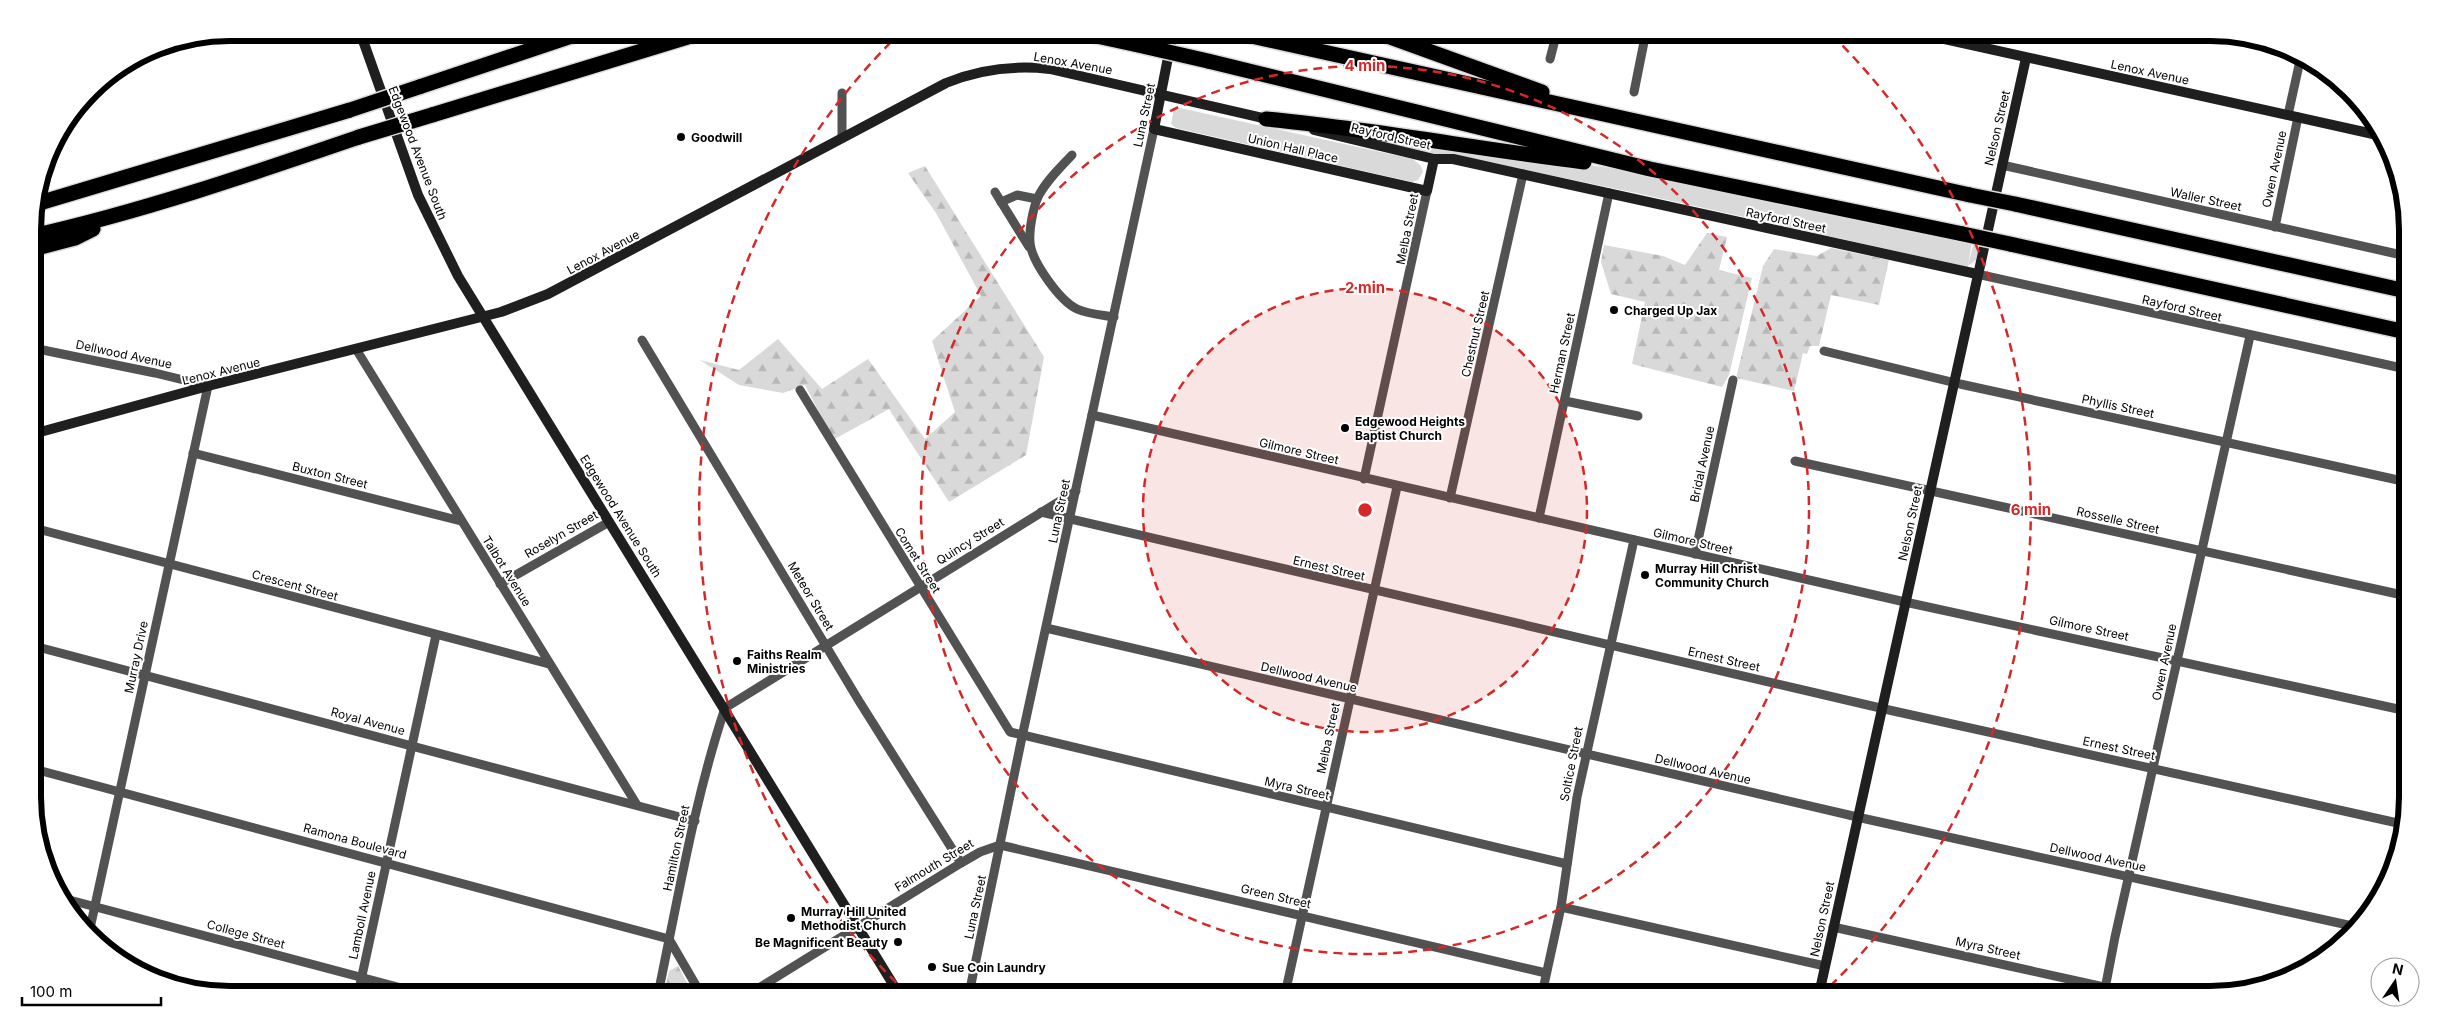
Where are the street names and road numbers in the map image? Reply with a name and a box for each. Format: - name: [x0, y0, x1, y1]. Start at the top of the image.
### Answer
- street label: Lenox Avenue: [1032, 49, 1114, 77]
- street label: Lenox Avenue: [2109, 56, 2191, 88]
- street label: Luna Street: [1130, 82, 1158, 148]
- street label: Edgewood Avenue South: [386, 84, 450, 222]
- street label: Nelson Street: [1981, 89, 2013, 167]
- street label: Rayford Street: [1350, 120, 1432, 152]
- street label: Owen Avenue: [2259, 129, 2289, 209]
- street label: Union Hall Place: [1246, 130, 1340, 166]
- street label: Waller Street: [2169, 184, 2243, 214]
- street label: Melba Street: [1393, 192, 1421, 266]
- street label: Rayford Street: [1745, 204, 1827, 236]
- street label: Lenox Avenue: [564, 227, 642, 277]
- street label: Chestnut Street: [1458, 289, 1492, 379]
- street label: Rayford Street: [2141, 292, 2223, 324]
- street label: Herman Street: [1546, 311, 1578, 395]
- street label: Dellwood Avenue: [74, 336, 174, 372]
- street label: Lenox Avenue: [180, 354, 262, 388]
- street label: Phyllis Street: [2080, 391, 2156, 421]
- street label: Bridal Avenue: [1687, 424, 1717, 504]
- street label: Gilmore Street: [1258, 435, 1340, 467]
- street label: Edgewood Avenue South: [577, 452, 665, 580]
- street label: Buxton Street: [291, 458, 369, 492]
- street label: Luna Street: [1045, 478, 1073, 544]
- street label: Nelson Street: [1895, 484, 1925, 562]
- street label: Rosselle Street: [2075, 503, 2161, 537]
- street label: Roselyn Street: [522, 507, 600, 561]
- street label: Quincy Street: [933, 514, 1007, 568]
- street label: Comet Street: [892, 524, 944, 596]
- street label: Gilmore Street: [1652, 525, 1734, 557]
- street label: Talbot Avenue: [479, 533, 535, 609]
- street label: Ernest Street: [1292, 552, 1367, 584]
- street label: Meteor Street: [785, 559, 837, 633]
- street label: Crescent Street: [250, 566, 340, 604]
- street label: Gilmore Street: [2048, 612, 2130, 644]
- street label: Murray Drive: [121, 619, 151, 695]
- street label: Owen Avenue: [2149, 622, 2179, 702]
- street label: Ernest Street: [1687, 643, 1762, 675]
- street label: Dellwood Avenue: [1259, 659, 1359, 695]
- street label: Melba Street: [1313, 701, 1343, 775]
- street label: Royal Avenue: [329, 704, 407, 738]
- street label: Soltice Street: [1556, 725, 1586, 803]
- street label: Ernest Street: [2081, 733, 2157, 763]
- street label: Dellwood Avenue: [1653, 751, 1753, 787]
- street label: Myra Street: [1263, 773, 1331, 803]
- street label: Hamilton Street: [660, 804, 692, 892]
- street label: Ramona Boulevard: [302, 820, 408, 862]
- street label: Falmouth Street: [892, 835, 976, 894]
- street label: Dellwood Avenue: [2048, 839, 2148, 875]
- street label: Lamboll Avenue: [345, 869, 379, 961]
- street label: Luna Street: [961, 874, 989, 940]
- street label: Nelson Street: [1807, 880, 1837, 958]
- street label: Green Street: [1239, 881, 1313, 911]
- street label: College Street: [205, 916, 287, 952]
- street label: Myra Street: [1954, 933, 2022, 963]

